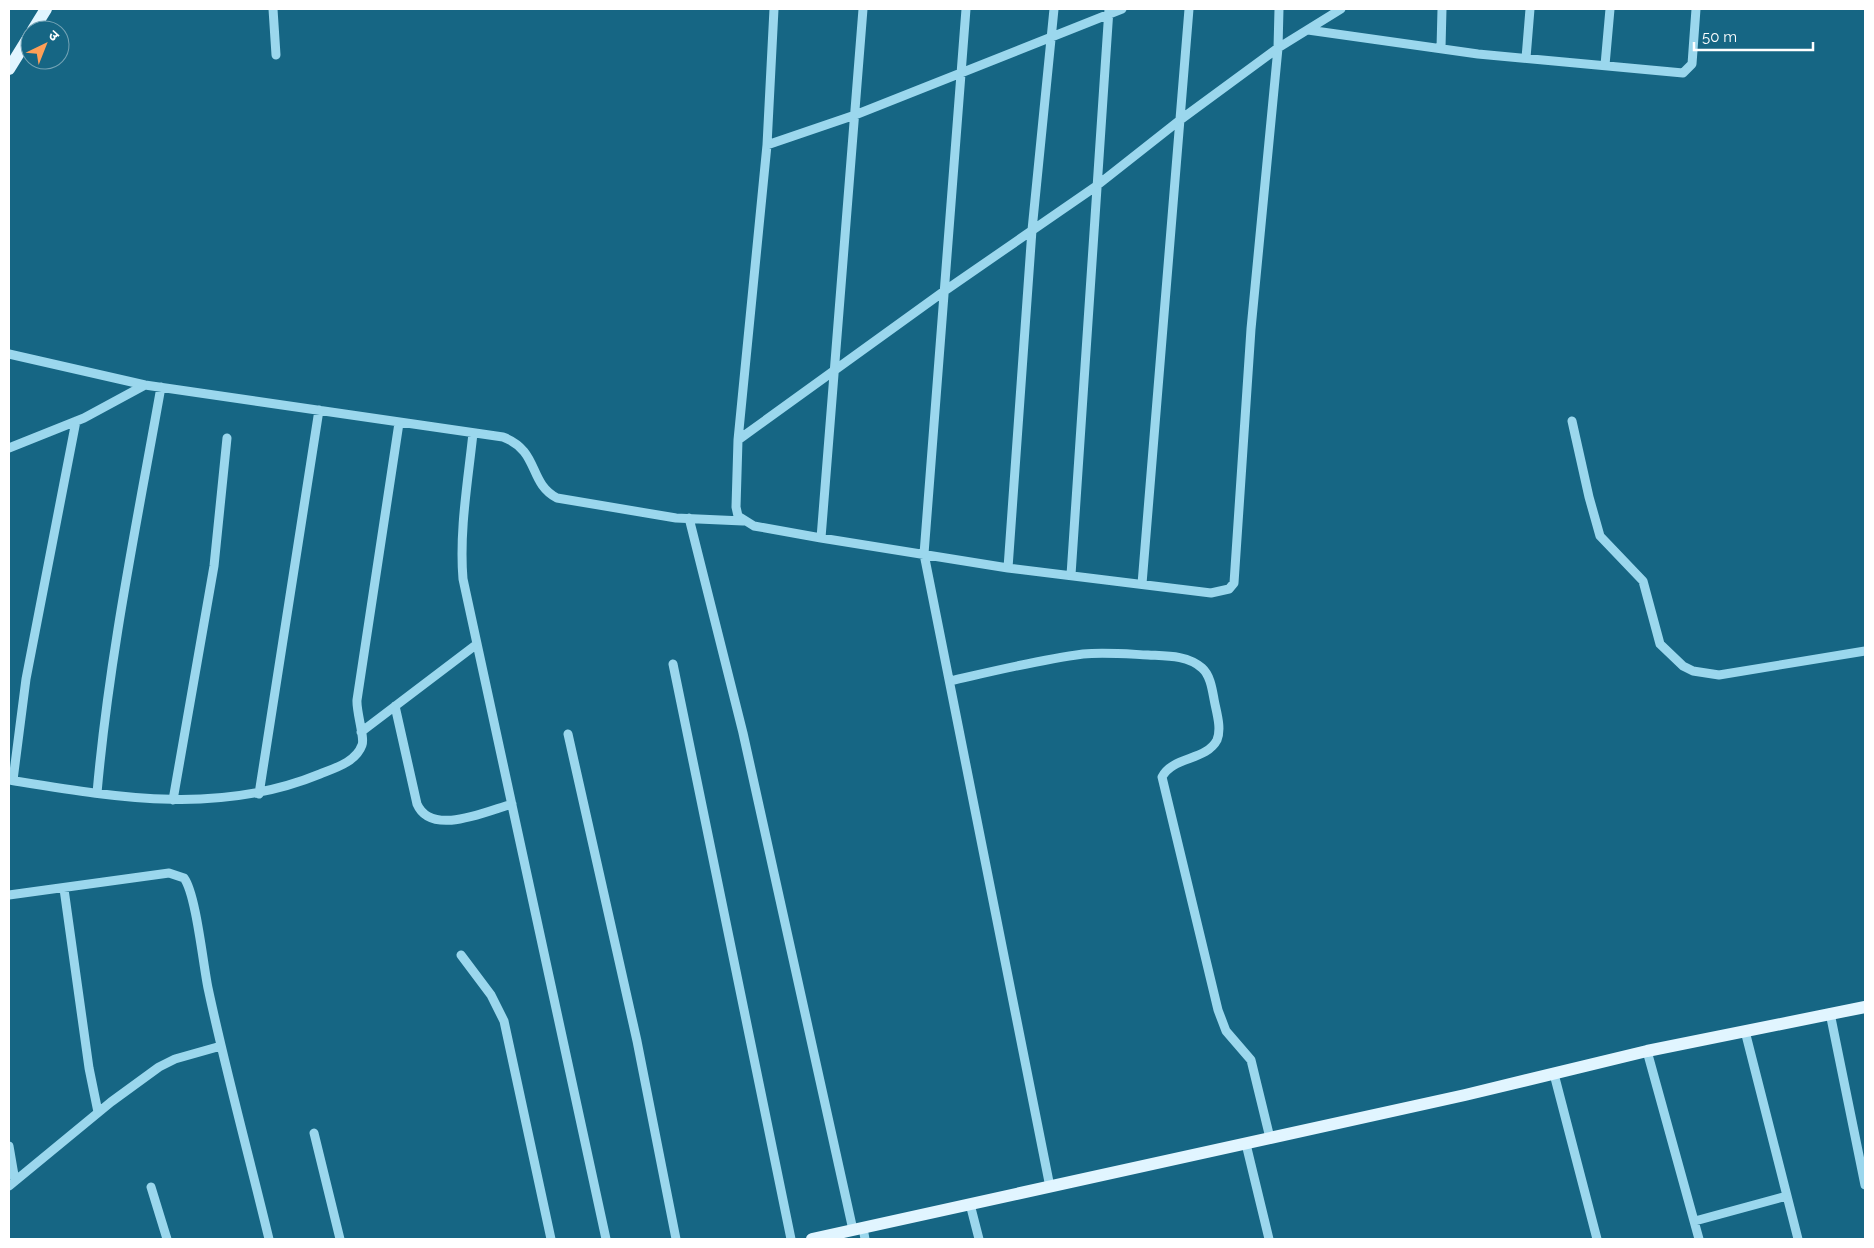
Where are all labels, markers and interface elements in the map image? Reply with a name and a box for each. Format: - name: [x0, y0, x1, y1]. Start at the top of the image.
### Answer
- north arrow: [20, 20, 70, 70]
- scale bar: [1694, 20, 1813, 52]
- text: उ: [45, 27, 63, 45]
- text: 50 m: [1702, 28, 1737, 46]

